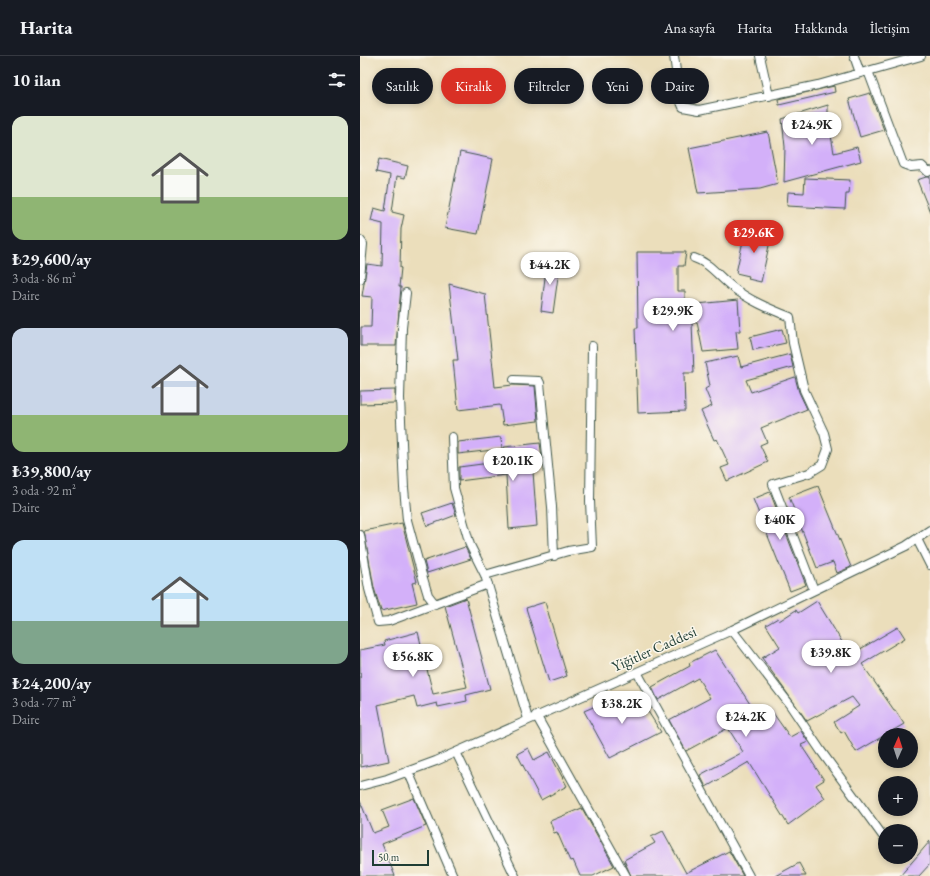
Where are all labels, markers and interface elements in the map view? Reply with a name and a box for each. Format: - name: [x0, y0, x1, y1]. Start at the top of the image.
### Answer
- text: Harita: [20, 15, 72, 40]
- text: Ana sayfa: [664, 19, 715, 37]
- text: Harita: [737, 19, 772, 37]
- text: Hakkında: [794, 19, 848, 37]
- text: İletişim: [870, 19, 910, 37]
- chip: Satılık: [372, 68, 433, 104]
- chip: Kiralık: [441, 68, 506, 104]
- chip: Filtreler: [514, 68, 584, 104]
- chip: Yeni: [592, 68, 643, 104]
- chip: Daire: [651, 68, 709, 104]
- text: 10 ilan: [12, 69, 61, 91]
- icon: filters: [326, 69, 348, 91]
- pin: ₺24.9K: [779, 112, 845, 146]
- text: ₺24.9K: [792, 116, 832, 133]
- icon: home: [144, 142, 216, 214]
- pin: ₺29.6K: [721, 220, 787, 254]
- text: ₺29.6K: [734, 224, 774, 241]
- text: ₺29,600/ay: [12, 248, 92, 270]
- pin: ₺44.2K: [517, 252, 583, 286]
- text: ₺44.2K: [530, 256, 570, 273]
- text: 3 oda · 86 m²: [12, 270, 76, 287]
- text: Daire: [12, 287, 40, 304]
- pin: ₺29.9K: [640, 298, 706, 332]
- text: ₺29.9K: [653, 302, 693, 319]
- icon: home: [144, 354, 216, 426]
- pin: ₺20.1K: [480, 448, 546, 482]
- text: ₺20.1K: [493, 452, 533, 469]
- text: ₺39,800/ay: [12, 460, 92, 482]
- text: 3 oda · 92 m²: [12, 482, 76, 499]
- text: Daire: [12, 499, 40, 516]
- pin: ₺40K: [756, 507, 804, 541]
- text: ₺40K: [765, 511, 795, 528]
- icon: home: [144, 566, 216, 638]
- street label: Yiğitler Caddesi: [608, 621, 699, 676]
- pin: ₺39.8K: [798, 640, 864, 674]
- pin: ₺56.8K: [380, 644, 446, 678]
- text: ₺39.8K: [811, 644, 851, 661]
- text: ₺56.8K: [393, 648, 433, 665]
- text: ₺24,200/ay: [12, 672, 92, 694]
- pin: ₺38.2K: [589, 691, 655, 725]
- text: 3 oda · 77 m²: [12, 694, 76, 711]
- text: ₺38.2K: [602, 695, 642, 712]
- pin: ₺24.2K: [713, 704, 779, 738]
- text: ₺24.2K: [726, 708, 766, 725]
- text: Daire: [12, 711, 40, 728]
- north arrow: [878, 728, 918, 768]
- map controls: [878, 728, 918, 864]
- button: +: [878, 776, 918, 816]
- button: −: [878, 824, 918, 864]
- scale bar: [372, 848, 429, 867]
- text: 50 m: [378, 850, 399, 864]

